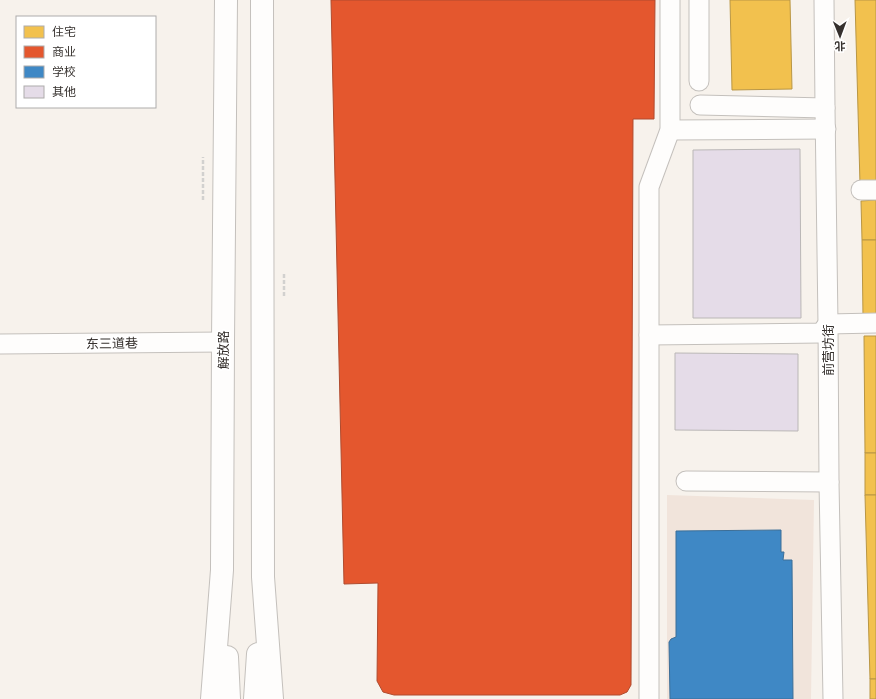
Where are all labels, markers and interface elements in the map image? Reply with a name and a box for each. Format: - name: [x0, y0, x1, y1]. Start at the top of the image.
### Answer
- legend: [16, 16, 156, 108]
- north arrow: [820, 16, 860, 56]
- text: 住宅: [52, 24, 76, 39]
- text: 北: [835, 39, 846, 53]
- text: 商业: [52, 44, 76, 59]
- text: 学校: [52, 64, 76, 79]
- text: 其他: [52, 84, 76, 99]
- street label: 前营坊街: [820, 324, 836, 376]
- street label: 解放路: [215, 330, 231, 370]
- street label: 东三道巷: [86, 335, 138, 351]

